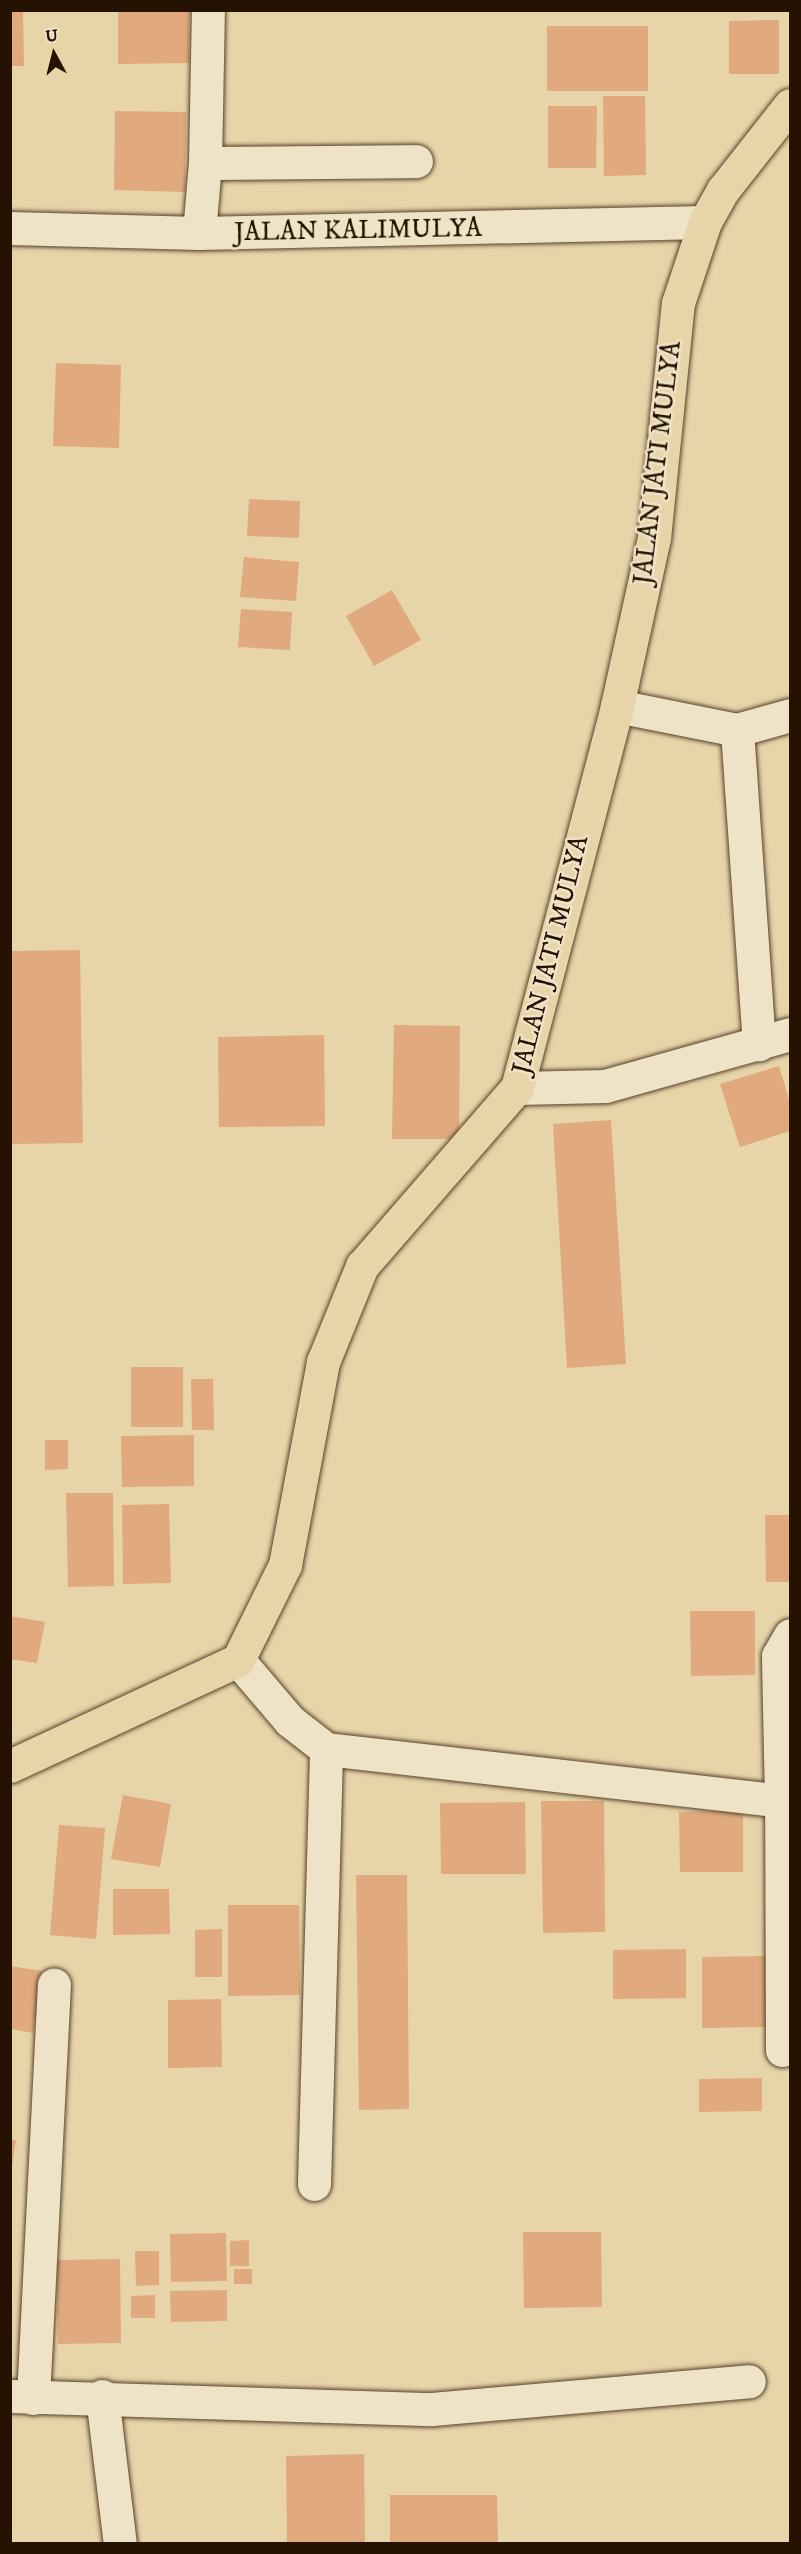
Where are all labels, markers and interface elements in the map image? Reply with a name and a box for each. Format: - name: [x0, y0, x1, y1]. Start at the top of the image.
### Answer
- north arrow: [24, 24, 84, 84]
- text: U: [44, 25, 59, 47]
- street label: JALAN KALIMULYA: [234, 213, 482, 249]
- street label: JALAN JATI MULYA: [628, 339, 688, 587]
- street label: JALAN JATI MULYA: [506, 832, 596, 1078]

